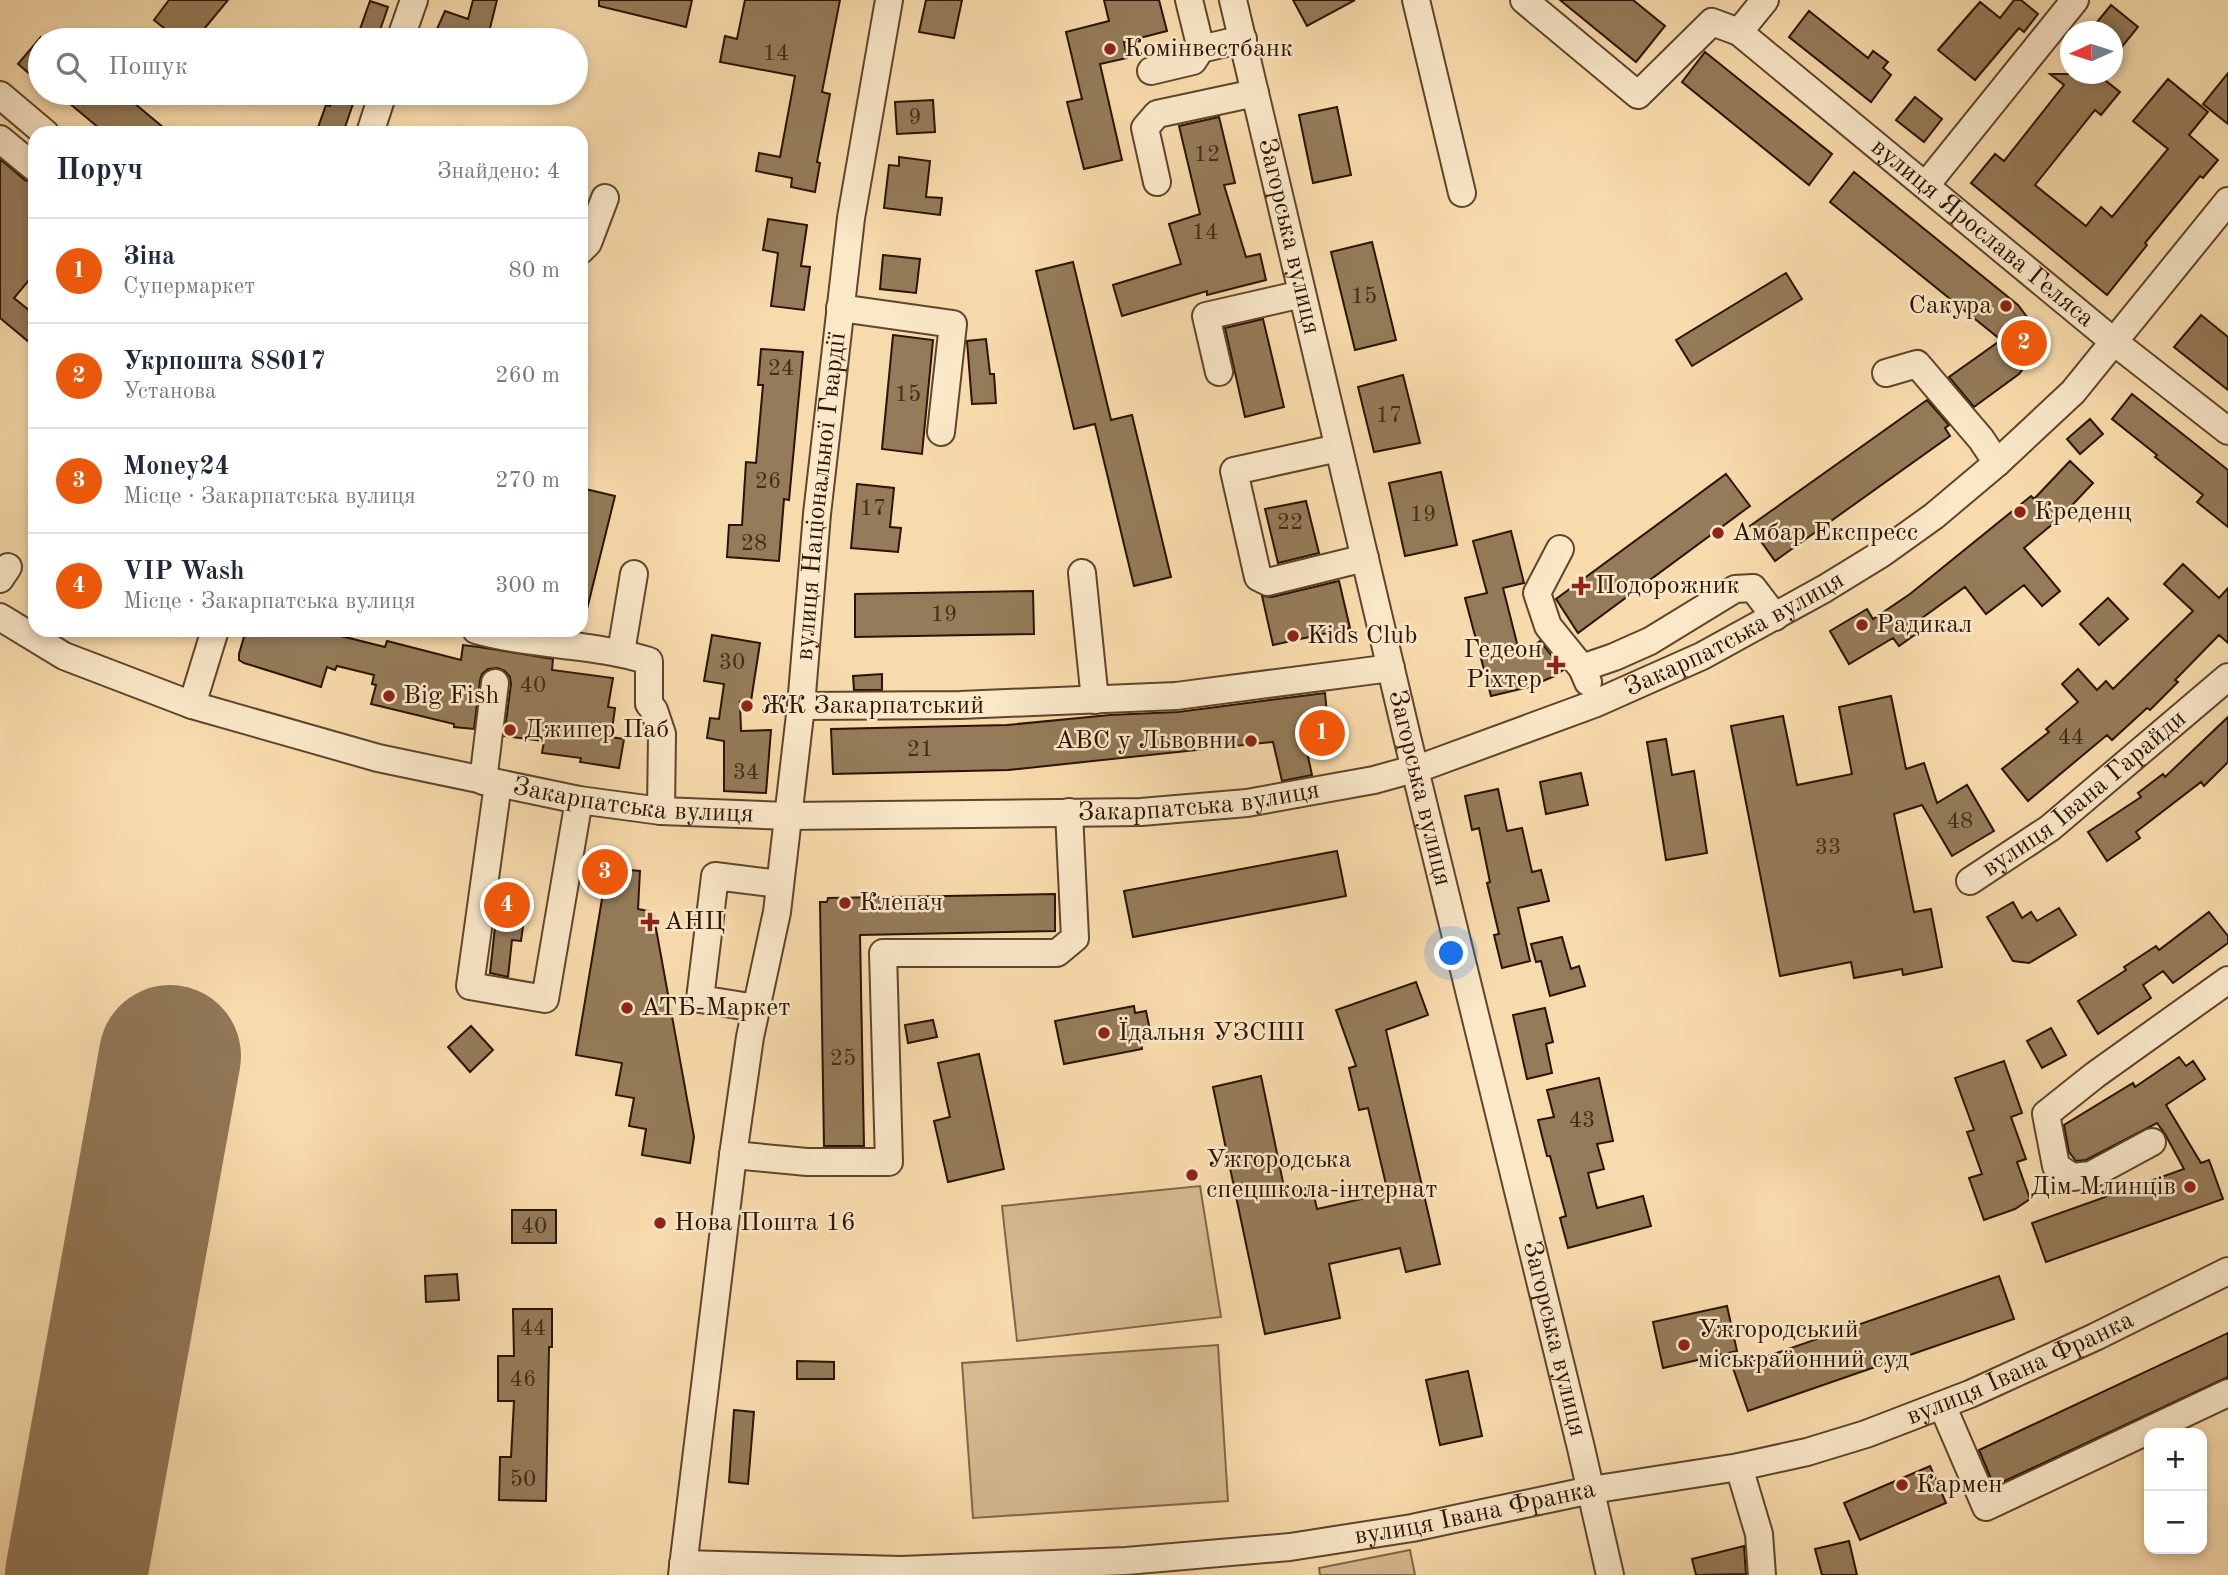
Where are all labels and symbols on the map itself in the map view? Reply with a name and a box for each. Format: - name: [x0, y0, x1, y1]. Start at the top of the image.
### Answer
- north arrow: [2060, 21, 2123, 84]
- place label: Комінвестбанк: [1124, 36, 1293, 62]
- marker: Комінвестбанк: [1102, 41, 1118, 57]
- house number: 14: [763, 42, 789, 65]
- house number: 9: [908, 106, 922, 129]
- street label: вулиця Ярослава Геляса: [1866, 134, 2099, 333]
- street label: Загорська вулиця: [1253, 136, 1325, 337]
- house number: 12: [1194, 143, 1220, 166]
- house number: 14: [1192, 221, 1218, 244]
- house number: 15: [1351, 285, 1377, 308]
- place label: Сакура: [1909, 293, 1992, 319]
- marker: Сакура: [1998, 298, 2014, 314]
- pin: 2: [2001, 317, 2047, 369]
- street label: вулиця Національної Гвардії: [792, 331, 851, 662]
- house number: 24: [768, 357, 794, 380]
- house number: 15: [895, 383, 921, 406]
- house number: 17: [1376, 404, 1402, 427]
- house number: 26: [755, 470, 781, 493]
- house number: 17: [860, 497, 886, 520]
- place label: Креденц: [2034, 499, 2132, 525]
- house number: 19: [1410, 503, 1436, 526]
- marker: Креденц: [2012, 504, 2028, 520]
- house number: 22: [1277, 511, 1303, 534]
- place label: Амбар Експресс: [1732, 520, 1918, 546]
- marker: Амбар Експресс: [1710, 525, 1726, 541]
- house number: 28: [741, 532, 767, 555]
- street label: Закарпатська вулиця: [1621, 567, 1849, 701]
- place label: Подорожник: [1595, 573, 1740, 599]
- marker: Подорожник: [1573, 578, 1589, 594]
- house number: 19: [931, 603, 957, 626]
- place label: Радикал: [1876, 612, 1972, 638]
- marker: Радикал: [1854, 617, 1870, 633]
- place label: Kids Club: [1307, 623, 1417, 649]
- marker: Kids Club: [1285, 628, 1301, 644]
- place label: Гедеон Ріхтер: [1463, 637, 1542, 693]
- house number: 30: [719, 651, 745, 674]
- marker: Гедеон Ріхтер: [1548, 657, 1564, 673]
- house number: 40: [520, 674, 546, 697]
- place label: Big Fish: [403, 683, 499, 709]
- marker: Big Fish: [381, 688, 397, 704]
- street label: Загорська вулиця: [1383, 688, 1456, 889]
- place label: ЖК Закарпатський: [761, 693, 984, 719]
- marker: ЖК Закарпатський: [739, 698, 755, 714]
- street label: вулиця Івана Гарайди: [1978, 705, 2191, 882]
- pin: 1: [1299, 707, 1345, 759]
- place label: Джипер Паб: [524, 717, 669, 743]
- marker: Джипер Паб: [502, 722, 518, 738]
- house number: 44: [2058, 726, 2084, 749]
- place label: ABC у Львовни: [1055, 728, 1237, 754]
- marker: ABC у Львовни: [1243, 733, 1259, 749]
- house number: 21: [907, 738, 933, 761]
- house number: 34: [733, 761, 759, 784]
- street label: Закарпатська вулиця: [511, 774, 754, 828]
- street label: Закарпатська вулиця: [1078, 777, 1322, 826]
- house number: 48: [1947, 810, 1973, 833]
- house number: 33: [1815, 836, 1841, 859]
- pin: 3: [582, 846, 628, 898]
- pin: 4: [484, 879, 530, 931]
- place label: Клепач: [859, 890, 943, 916]
- marker: Клепач: [837, 895, 853, 911]
- place label: АНЦ: [664, 909, 725, 935]
- marker: АНЦ: [642, 914, 658, 930]
- your location: [1434, 936, 1468, 970]
- place label: АТБ-Маркет: [641, 995, 791, 1021]
- marker: АТБ-Маркет: [619, 1000, 635, 1016]
- place label: Їдальня УЗСШІ: [1118, 1017, 1305, 1046]
- marker: Їдальня УЗСШІ: [1096, 1025, 1112, 1041]
- house number: 25: [830, 1047, 856, 1070]
- house number: 43: [1569, 1109, 1595, 1132]
- place label: Ужгородська спецшкола-інтернат: [1206, 1147, 1437, 1203]
- marker: Ужгородська спецшкола-інтернат: [1184, 1167, 1200, 1183]
- place label: Дім Млинців: [2031, 1174, 2176, 1200]
- marker: Дім Млинців: [2182, 1179, 2198, 1195]
- place label: Нова Пошта 16: [674, 1210, 856, 1236]
- house number: 40: [521, 1215, 547, 1238]
- marker: Нова Пошта 16: [652, 1215, 668, 1231]
- street label: Загорська вулиця: [1518, 1239, 1591, 1439]
- street label: вулиця Івана Франка: [1903, 1307, 2138, 1430]
- house number: 44: [520, 1317, 546, 1340]
- place label: Ужгородський міськрайонний суд: [1698, 1317, 1909, 1373]
- marker: Ужгородський міськрайонний суд: [1676, 1337, 1692, 1353]
- house number: 46: [510, 1368, 536, 1391]
- house number: 50: [510, 1468, 536, 1491]
- place label: Кармен: [1916, 1472, 2002, 1498]
- street label: вулиця Івана Франка: [1353, 1476, 1598, 1550]
- marker: Кармен: [1894, 1477, 1910, 1493]

